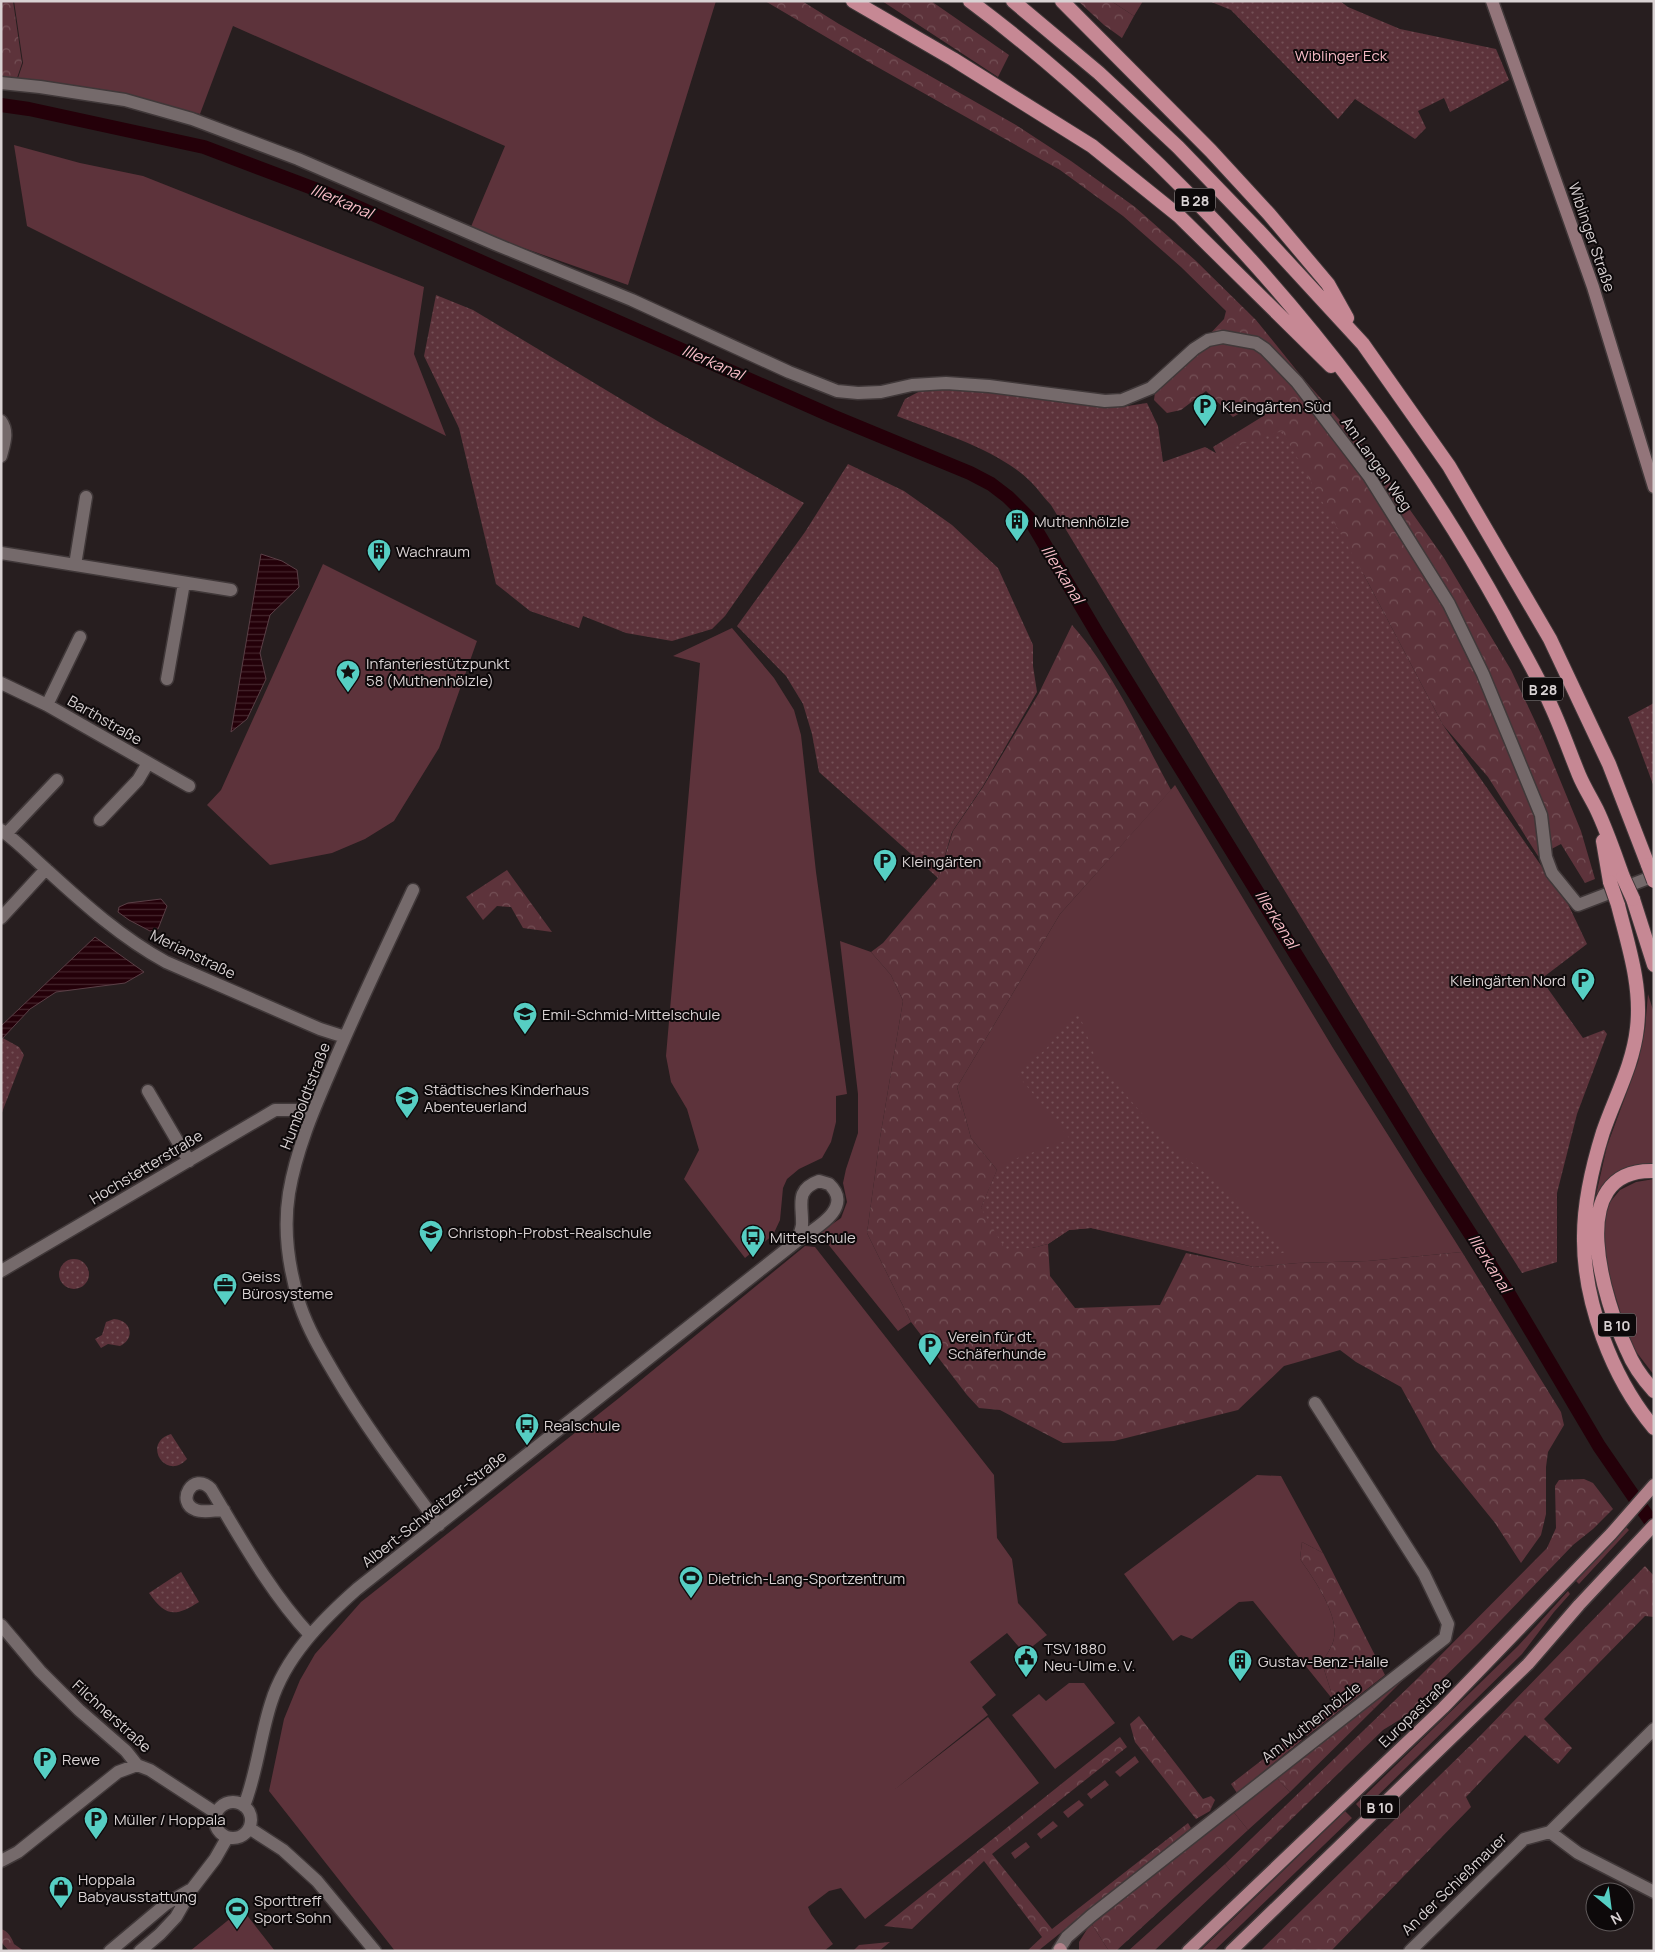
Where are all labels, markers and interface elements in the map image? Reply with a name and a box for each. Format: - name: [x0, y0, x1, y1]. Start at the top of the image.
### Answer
- park label: Wiblinger Eck: [1295, 45, 1388, 66]
- water label: Illerkanal: [308, 178, 378, 225]
- street label: Wiblinger Straße: [1563, 179, 1621, 295]
- road number: B 28: [1175, 188, 1215, 212]
- water label: Illerkanal: [679, 339, 749, 386]
- parking icon: Kleingärten Süd: [1192, 393, 1218, 427]
- place label: Kleingärten Süd: [1222, 396, 1331, 417]
- street label: Am Langen Weg: [1337, 413, 1417, 515]
- building icon: Muthenhölzle: [1004, 508, 1030, 542]
- place label: Muthenhölzle: [1034, 511, 1130, 532]
- building icon: Wachraum: [366, 538, 392, 572]
- water label: Illerkanal: [1036, 540, 1091, 609]
- place label: Wachraum: [396, 541, 470, 562]
- place label: Infanteriestützpunkt 58 (Muthenhölzle): [366, 653, 510, 691]
- place icon: Infanteriestützpunkt 58 (Muthenhölzle): [335, 659, 361, 693]
- road number: B 28: [1523, 678, 1563, 701]
- street label: Barthstraße: [64, 690, 146, 750]
- parking icon: Kleingärten: [872, 848, 898, 882]
- place label: Kleingärten: [902, 851, 981, 872]
- water label: Illerkanal: [1250, 885, 1305, 954]
- street label: Merianstraße: [147, 924, 239, 984]
- parking icon: Kleingärten Nord: [1570, 967, 1596, 1001]
- place label: Kleingärten Nord: [1450, 970, 1566, 991]
- school or university icon: Emil-Schmid-Mittelschule: [512, 1001, 538, 1035]
- place label: Emil-Schmid-Mittelschule: [542, 1004, 720, 1025]
- street label: Humboldtstraße: [275, 1039, 335, 1153]
- place label: Städtisches Kinderhaus Abenteuerland: [424, 1079, 589, 1117]
- school or university icon: Städtisches Kinderhaus Abenteuerland: [394, 1085, 420, 1119]
- street label: Hochstetterstraße: [85, 1125, 207, 1209]
- school or university icon: Christoph-Probst-Realschule: [418, 1219, 444, 1253]
- place label: Christoph-Probst-Realschule: [448, 1222, 652, 1243]
- bus stop icon: Mittelschule: [740, 1224, 766, 1258]
- place label: Mittelschule: [770, 1227, 856, 1248]
- water label: Illerkanal: [1463, 1229, 1518, 1298]
- place label: Geiss Bürosysteme: [242, 1266, 333, 1304]
- office icon: Geiss Bürosysteme: [212, 1272, 238, 1306]
- road number: B 10: [1598, 1314, 1636, 1336]
- place label: Verein für dt. Schäferhunde: [948, 1326, 1047, 1364]
- parking icon: Verein für dt. Schäferhunde: [917, 1332, 943, 1366]
- bus stop icon: Realschule: [514, 1412, 540, 1446]
- place label: Realschule: [544, 1415, 620, 1436]
- street label: Albert-Schweitzer-Straße: [357, 1446, 511, 1572]
- sports icon: Dietrich-Lang-Sportzentrum: [678, 1565, 704, 1599]
- place label: Dietrich-Lang-Sportzentrum: [708, 1568, 905, 1589]
- place label: TSV 1880 Neu-Ulm e. V.: [1044, 1638, 1135, 1676]
- public building icon: TSV 1880 Neu-Ulm e. V.: [1013, 1644, 1039, 1678]
- building icon: Gustav-Benz-Halle: [1227, 1648, 1253, 1682]
- place label: Gustav-Benz-Halle: [1258, 1651, 1389, 1672]
- street label: Europastraße: [1374, 1672, 1456, 1752]
- street label: Filchnerstraße: [68, 1675, 156, 1757]
- street label: Am Muthenhölzle: [1257, 1676, 1365, 1767]
- parking icon: Rewe: [32, 1746, 58, 1780]
- place label: Rewe: [62, 1749, 100, 1770]
- road number: B 10: [1361, 1795, 1399, 1818]
- parking icon: Müller / Hoppala: [83, 1806, 109, 1840]
- place label: Müller / Hoppala: [114, 1809, 226, 1830]
- street label: An der Schießmauer: [1397, 1828, 1512, 1940]
- place label: Hoppala Babyausstattung: [78, 1869, 197, 1907]
- shop icon: Hoppala Babyausstattung: [48, 1875, 74, 1909]
- north arrow: [1585, 1882, 1635, 1932]
- place label: Sporttreff Sport Sohn: [254, 1890, 331, 1928]
- sports icon: Sporttreff Sport Sohn: [224, 1896, 250, 1930]
- text: N: [1608, 1908, 1626, 1930]

